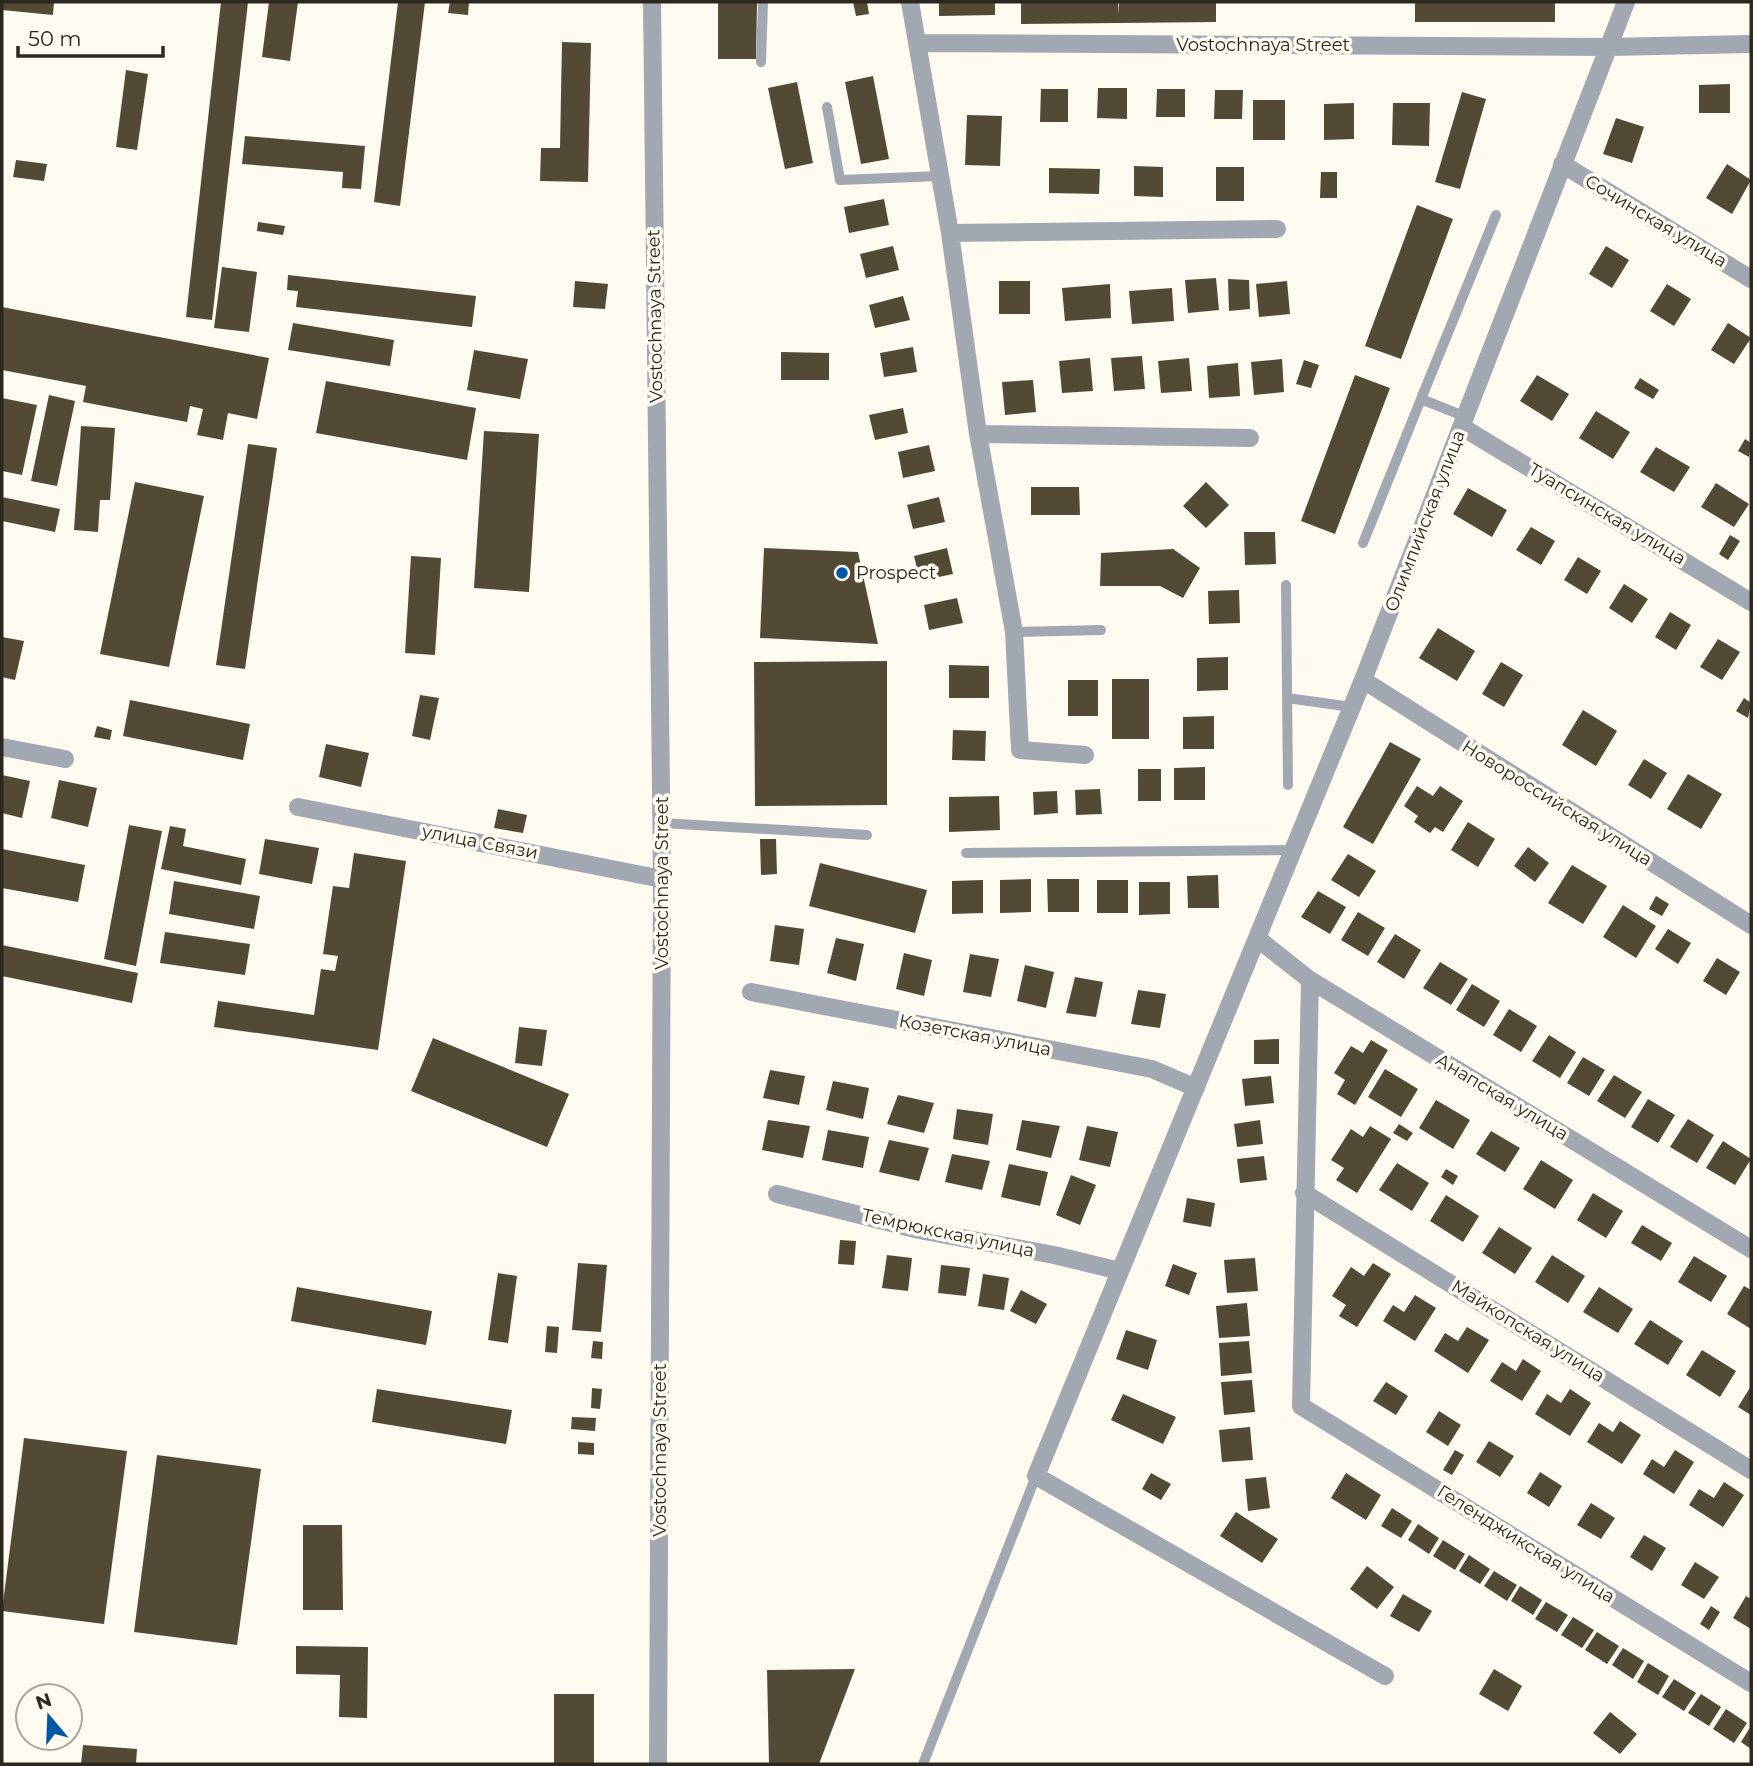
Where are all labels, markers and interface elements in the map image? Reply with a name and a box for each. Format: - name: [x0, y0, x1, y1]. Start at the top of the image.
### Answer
- scale bar: [18, 14, 163, 58]
- text: 50 m: [28, 26, 82, 51]
- street label: Vostochnaya Street: [1176, 34, 1350, 56]
- street label: Сочинская улица: [1581, 170, 1731, 272]
- street label: Vostochnaya Street: [642, 229, 668, 403]
- street label: Олимпийская улица: [1380, 427, 1470, 615]
- street label: Туапсинская улица: [1524, 458, 1690, 570]
- place label: Prospect: [856, 562, 936, 584]
- marker: Prospect: [834, 565, 850, 581]
- street label: Новороссийская улица: [1458, 735, 1656, 871]
- street label: Vostochnaya Street: [651, 796, 673, 970]
- street label: улица Связи: [419, 820, 540, 864]
- street label: Козетская улица: [897, 1009, 1053, 1061]
- street label: Анапская улица: [1432, 1049, 1572, 1145]
- street label: Темрюкская улица: [860, 1204, 1036, 1262]
- street label: Майкопская улица: [1447, 1275, 1609, 1387]
- street label: Vostochnaya Street: [649, 1363, 671, 1537]
- street label: Геленджикская улица: [1433, 1480, 1619, 1608]
- north arrow: [14, 1682, 84, 1752]
- text: N: [33, 1688, 55, 1715]

